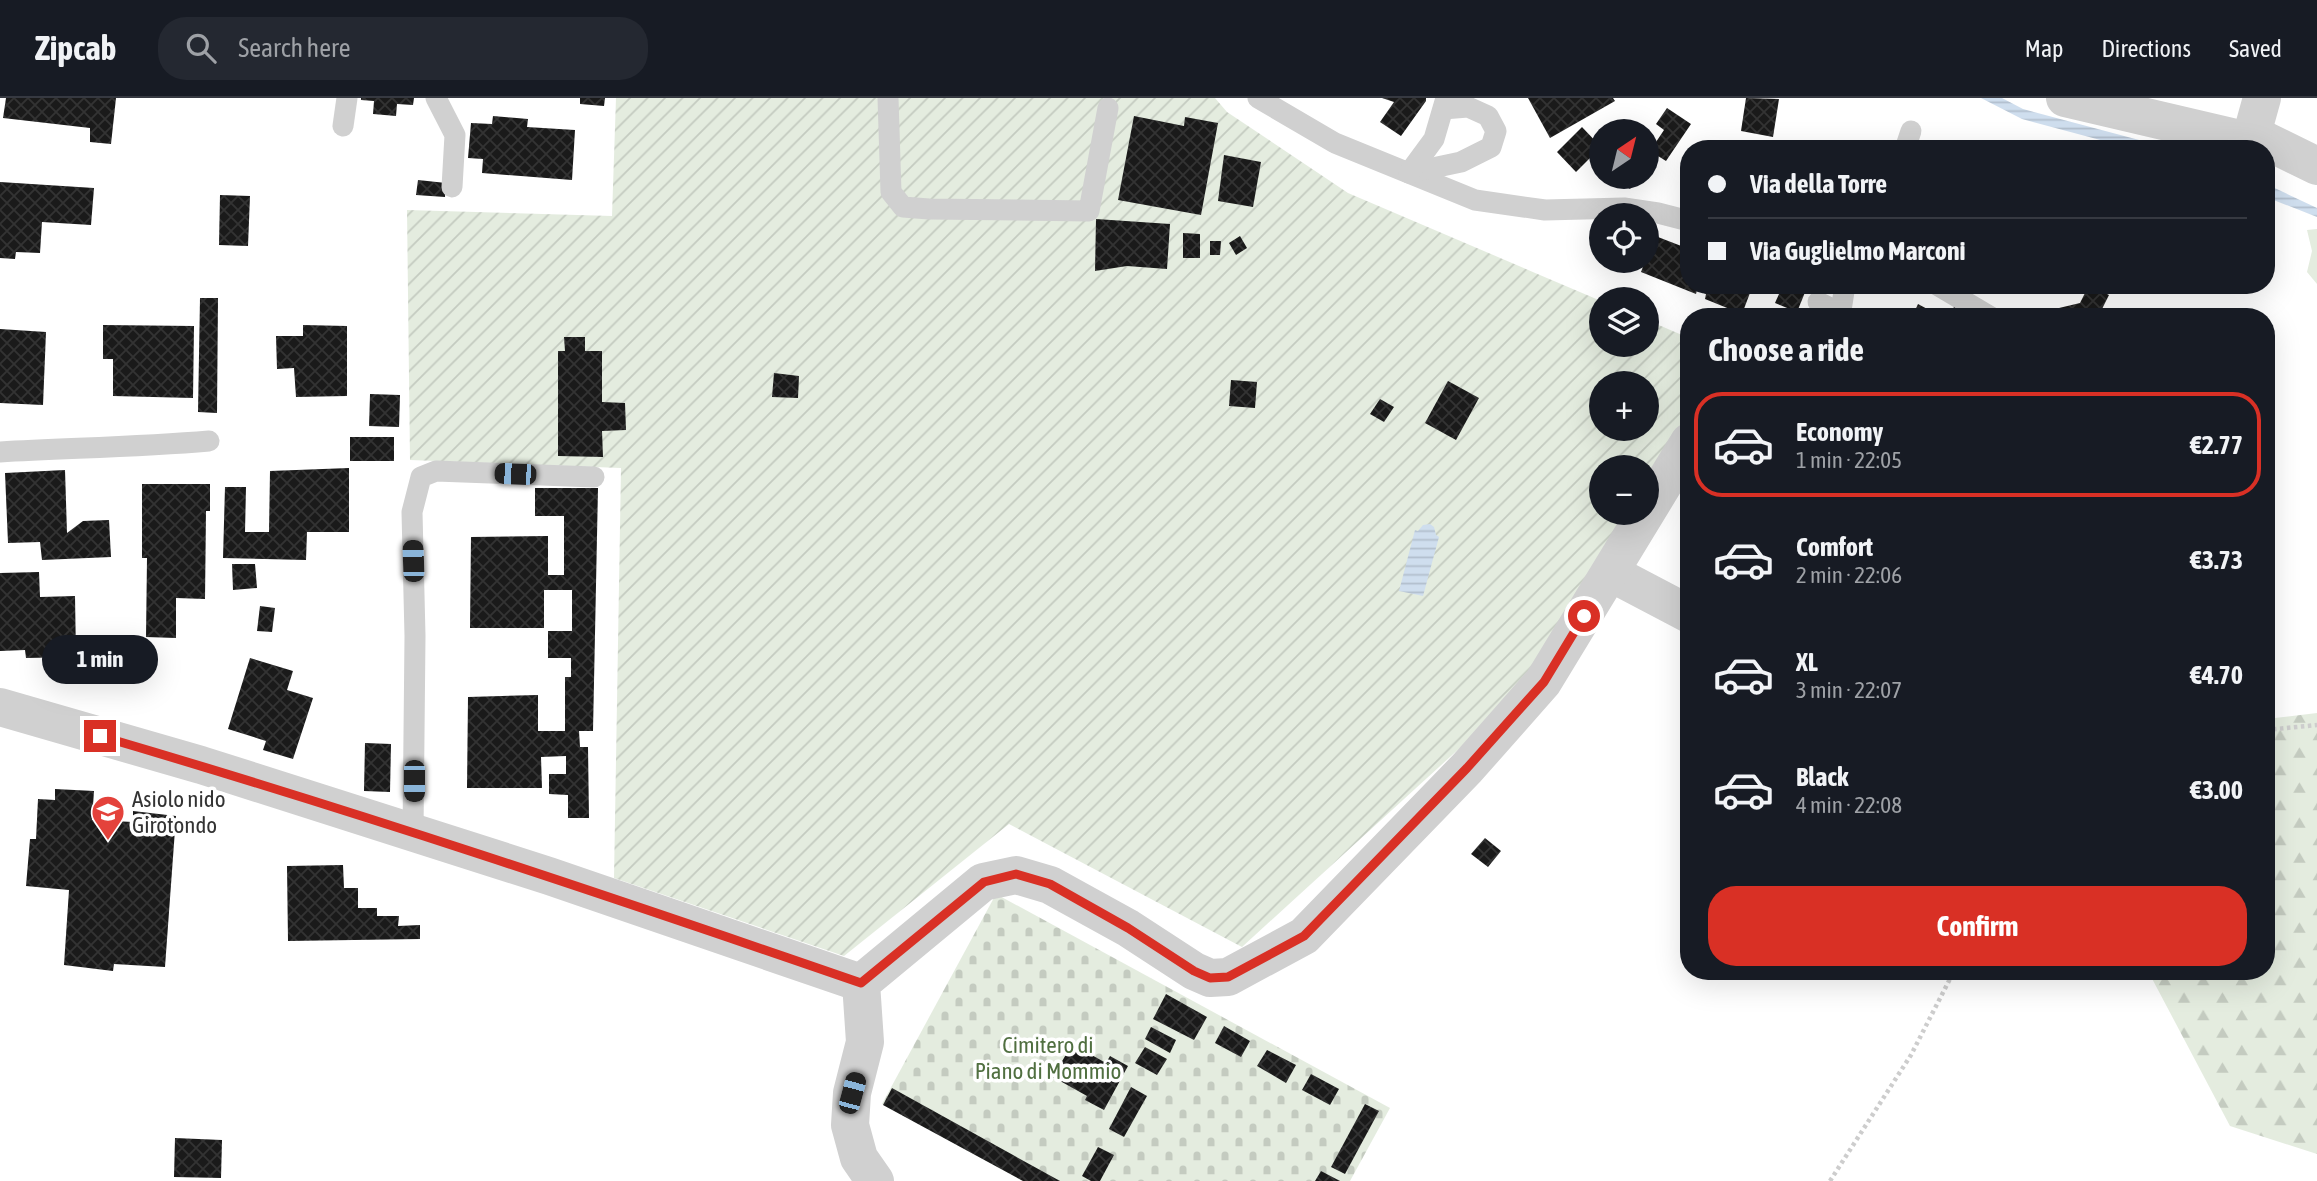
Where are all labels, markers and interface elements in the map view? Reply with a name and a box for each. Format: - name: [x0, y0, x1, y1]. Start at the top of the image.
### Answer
- search box: [158, 17, 648, 80]
- text: Zipcab: [35, 29, 116, 67]
- icon: search: [182, 29, 220, 67]
- text: Search here: [238, 33, 350, 63]
- text: Map: [2025, 35, 2063, 62]
- text: Directions: [2101, 35, 2191, 62]
- text: Saved: [2229, 35, 2282, 62]
- north arrow: [1589, 119, 1659, 189]
- map controls: [1589, 119, 1659, 525]
- text: Via della Torre: [1750, 169, 1887, 199]
- button: locate: [1589, 203, 1659, 273]
- text: Via Guglielmo Marconi: [1750, 236, 1966, 266]
- button: layers: [1589, 287, 1659, 357]
- text: Choose a ride: [1708, 331, 1864, 368]
- button: +: [1589, 371, 1659, 441]
- icon: car: [1712, 413, 1775, 476]
- text: Economy: [1796, 417, 1883, 447]
- text: €2.77: [2190, 430, 2243, 460]
- text: 1 min · 22:05: [1796, 447, 1902, 473]
- button: −: [1589, 455, 1659, 525]
- car: [494, 463, 537, 485]
- icon: car: [1712, 528, 1775, 591]
- text: Comfort: [1796, 532, 1873, 562]
- car: [402, 540, 425, 582]
- text: €3.73: [2190, 545, 2243, 575]
- text: 2 min · 22:06: [1796, 562, 1902, 588]
- route start: [1568, 600, 1600, 632]
- callout: 1 min: [42, 634, 158, 684]
- icon: car: [1712, 643, 1775, 706]
- text: 1 min: [77, 646, 123, 672]
- text: XL: [1796, 647, 1818, 677]
- text: €4.70: [2190, 660, 2243, 690]
- text: 3 min · 22:07: [1796, 677, 1902, 703]
- route end: [84, 720, 116, 752]
- icon: car: [1712, 758, 1775, 821]
- car: [404, 760, 425, 802]
- text: Black: [1796, 762, 1848, 792]
- text: €3.00: [2190, 775, 2243, 805]
- place label: Asiolo nido Girotondo: [132, 786, 225, 838]
- text: 4 min · 22:08: [1796, 792, 1902, 818]
- school or university icon: Asiolo nido Girotondo: [89, 793, 127, 842]
- button: Confirm: [1708, 886, 2247, 966]
- park label: Cimitero di Piano di Mommio: [975, 1032, 1121, 1084]
- car: [837, 1070, 868, 1116]

